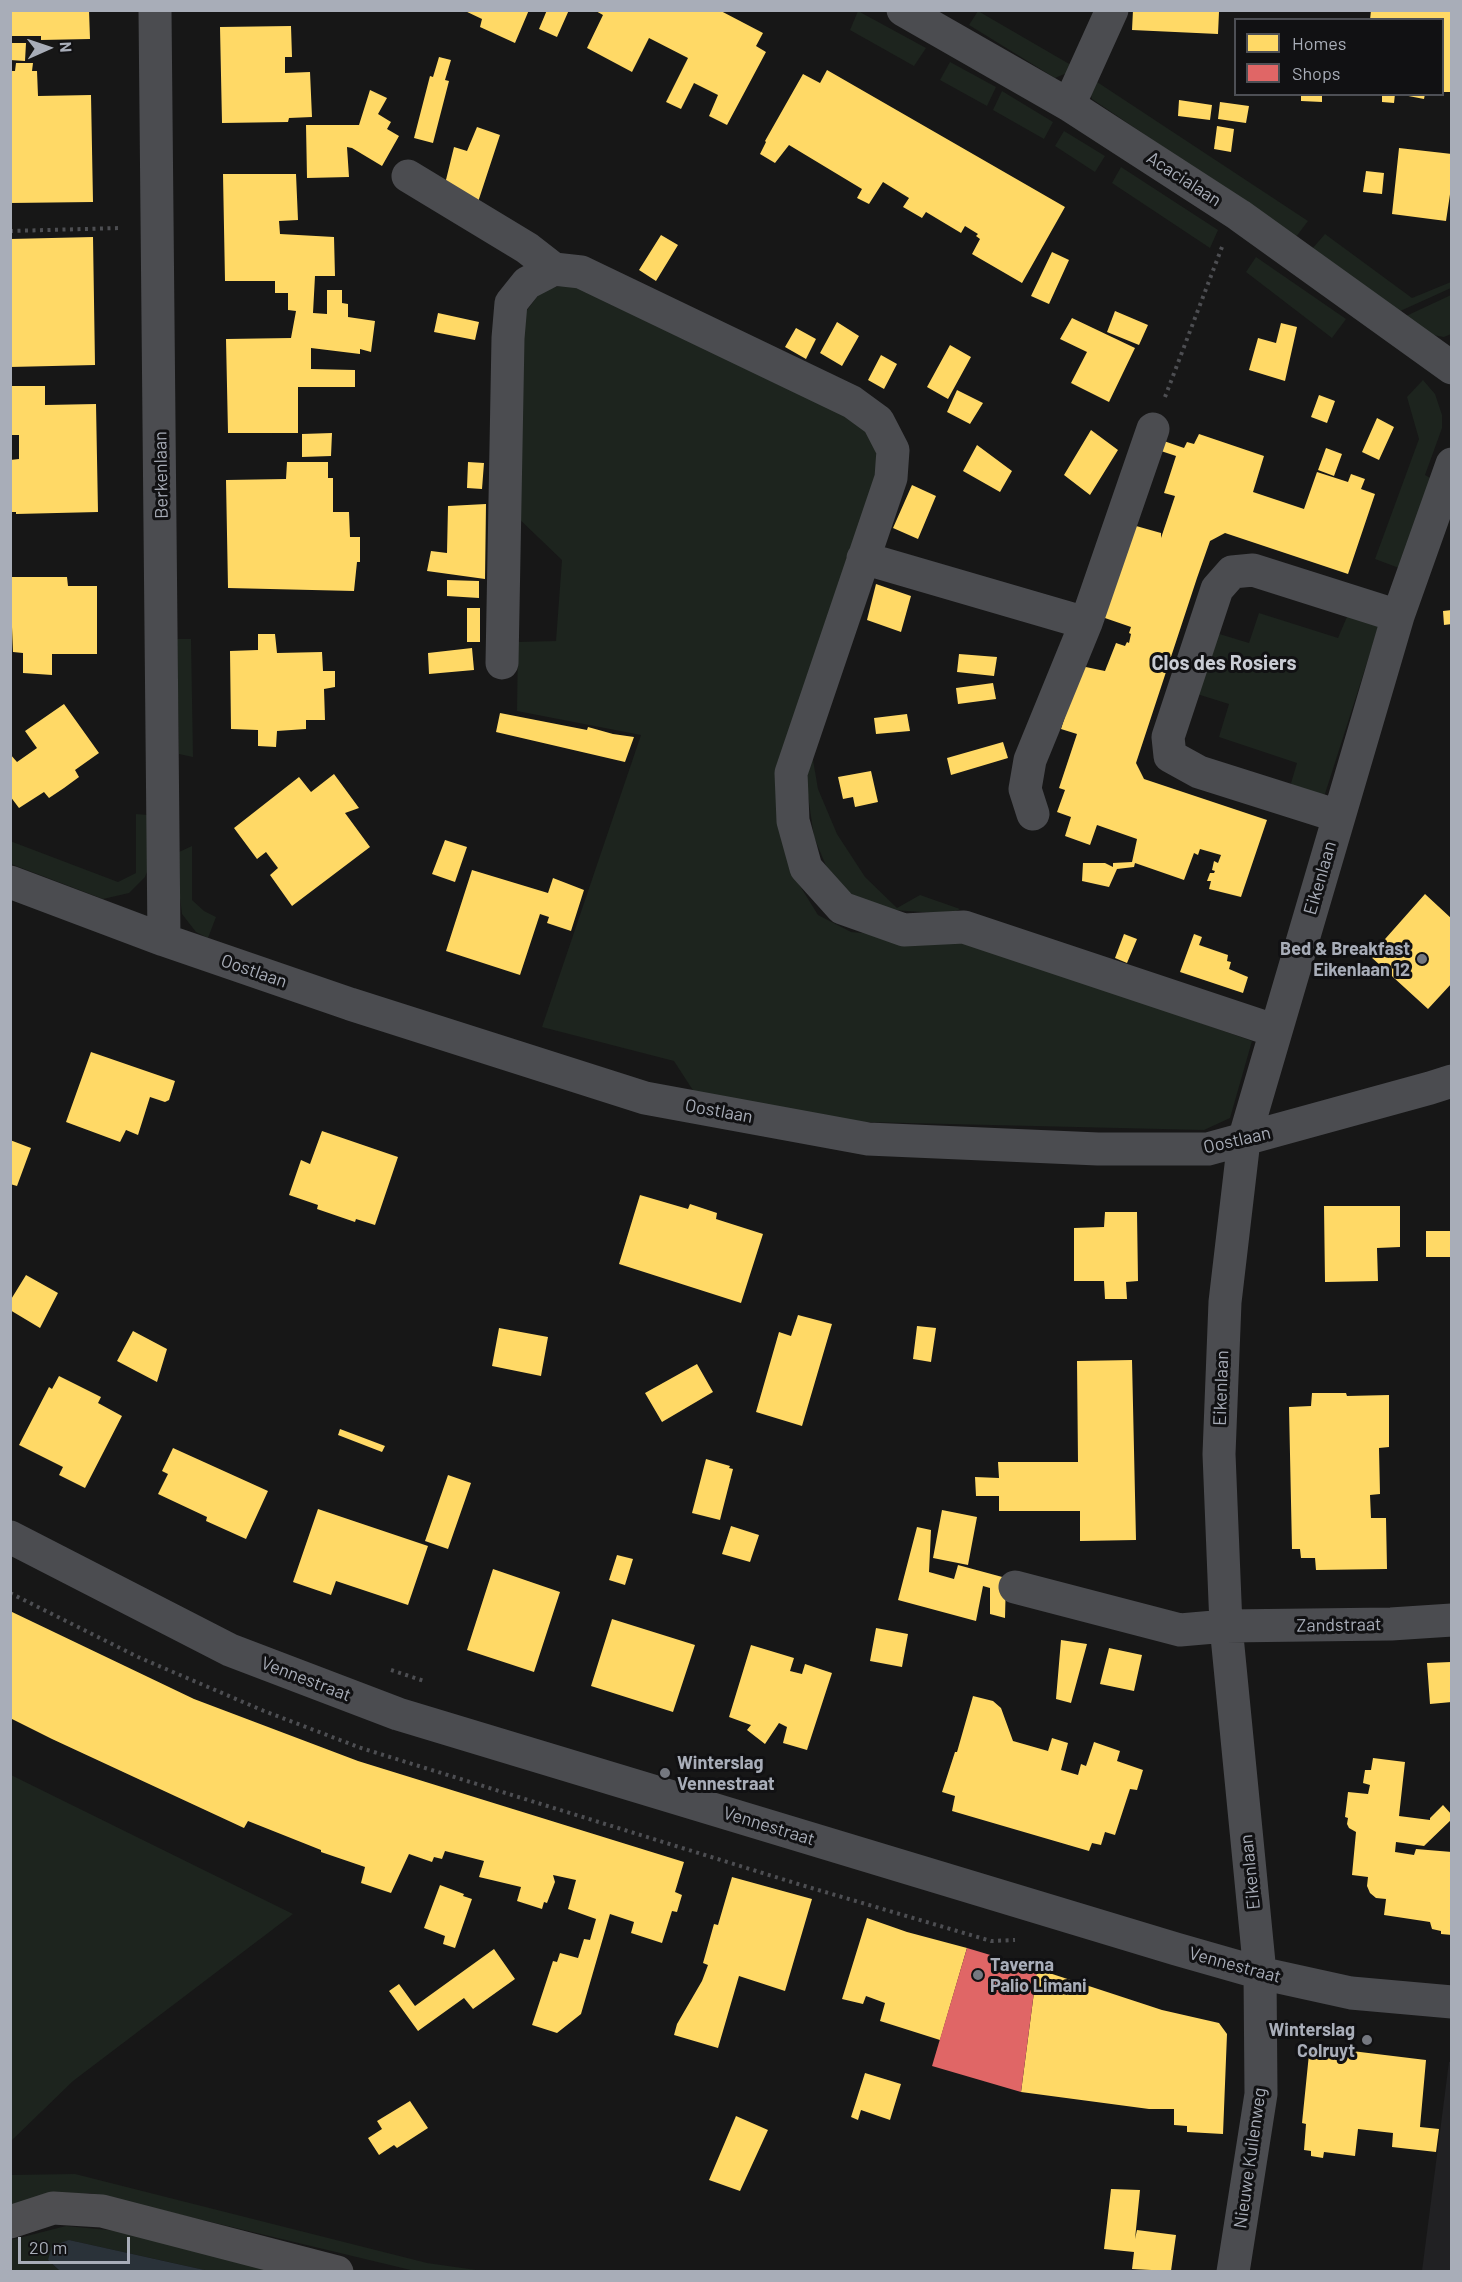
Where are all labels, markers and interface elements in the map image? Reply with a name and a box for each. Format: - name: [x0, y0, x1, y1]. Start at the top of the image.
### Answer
- north arrow: [18, 18, 78, 78]
- legend: [1234, 18, 1444, 96]
- text: Homes: [1292, 32, 1346, 54]
- text: N: [57, 41, 76, 53]
- text: Shops: [1292, 62, 1341, 84]
- street label: Acacialaan: [1143, 147, 1225, 211]
- street label: Berkenlaan: [149, 431, 173, 519]
- district label: Clos des Rosiers: [1151, 651, 1297, 675]
- street label: Eikenlaan: [1299, 839, 1341, 917]
- place label: Bed & Breakfast Eikenlaan 12: [1280, 938, 1410, 980]
- street label: Oostlaan: [218, 950, 290, 992]
- marker: Bed & Breakfast Eikenlaan 12: [1415, 952, 1429, 966]
- street label: Oostlaan: [683, 1094, 755, 1128]
- street label: Oostlaan: [1201, 1122, 1273, 1158]
- street label: Eikenlaan: [1209, 1350, 1233, 1426]
- street label: Zandstraat: [1296, 1613, 1382, 1637]
- street label: Vennestraat: [258, 1652, 354, 1706]
- place label: Winterslag Vennestraat: [677, 1752, 775, 1794]
- marker: Winterslag Vennestraat: [658, 1766, 672, 1780]
- street label: Vennestraat: [721, 1802, 817, 1850]
- street label: Eikenlaan: [1235, 1833, 1265, 1911]
- street label: Vennestraat: [1187, 1942, 1283, 1988]
- place label: Taverna Palio Limani: [990, 1954, 1087, 1996]
- marker: Taverna Palio Limani: [971, 1968, 985, 1982]
- place label: Winterslag Colruyt: [1269, 2019, 1355, 2062]
- marker: Winterslag Colruyt: [1360, 2033, 1374, 2047]
- street label: Nieuwe Kuilenweg: [1229, 2086, 1271, 2230]
- scale bar: [21, 2225, 134, 2263]
- text: 20 m: [29, 2236, 67, 2258]

